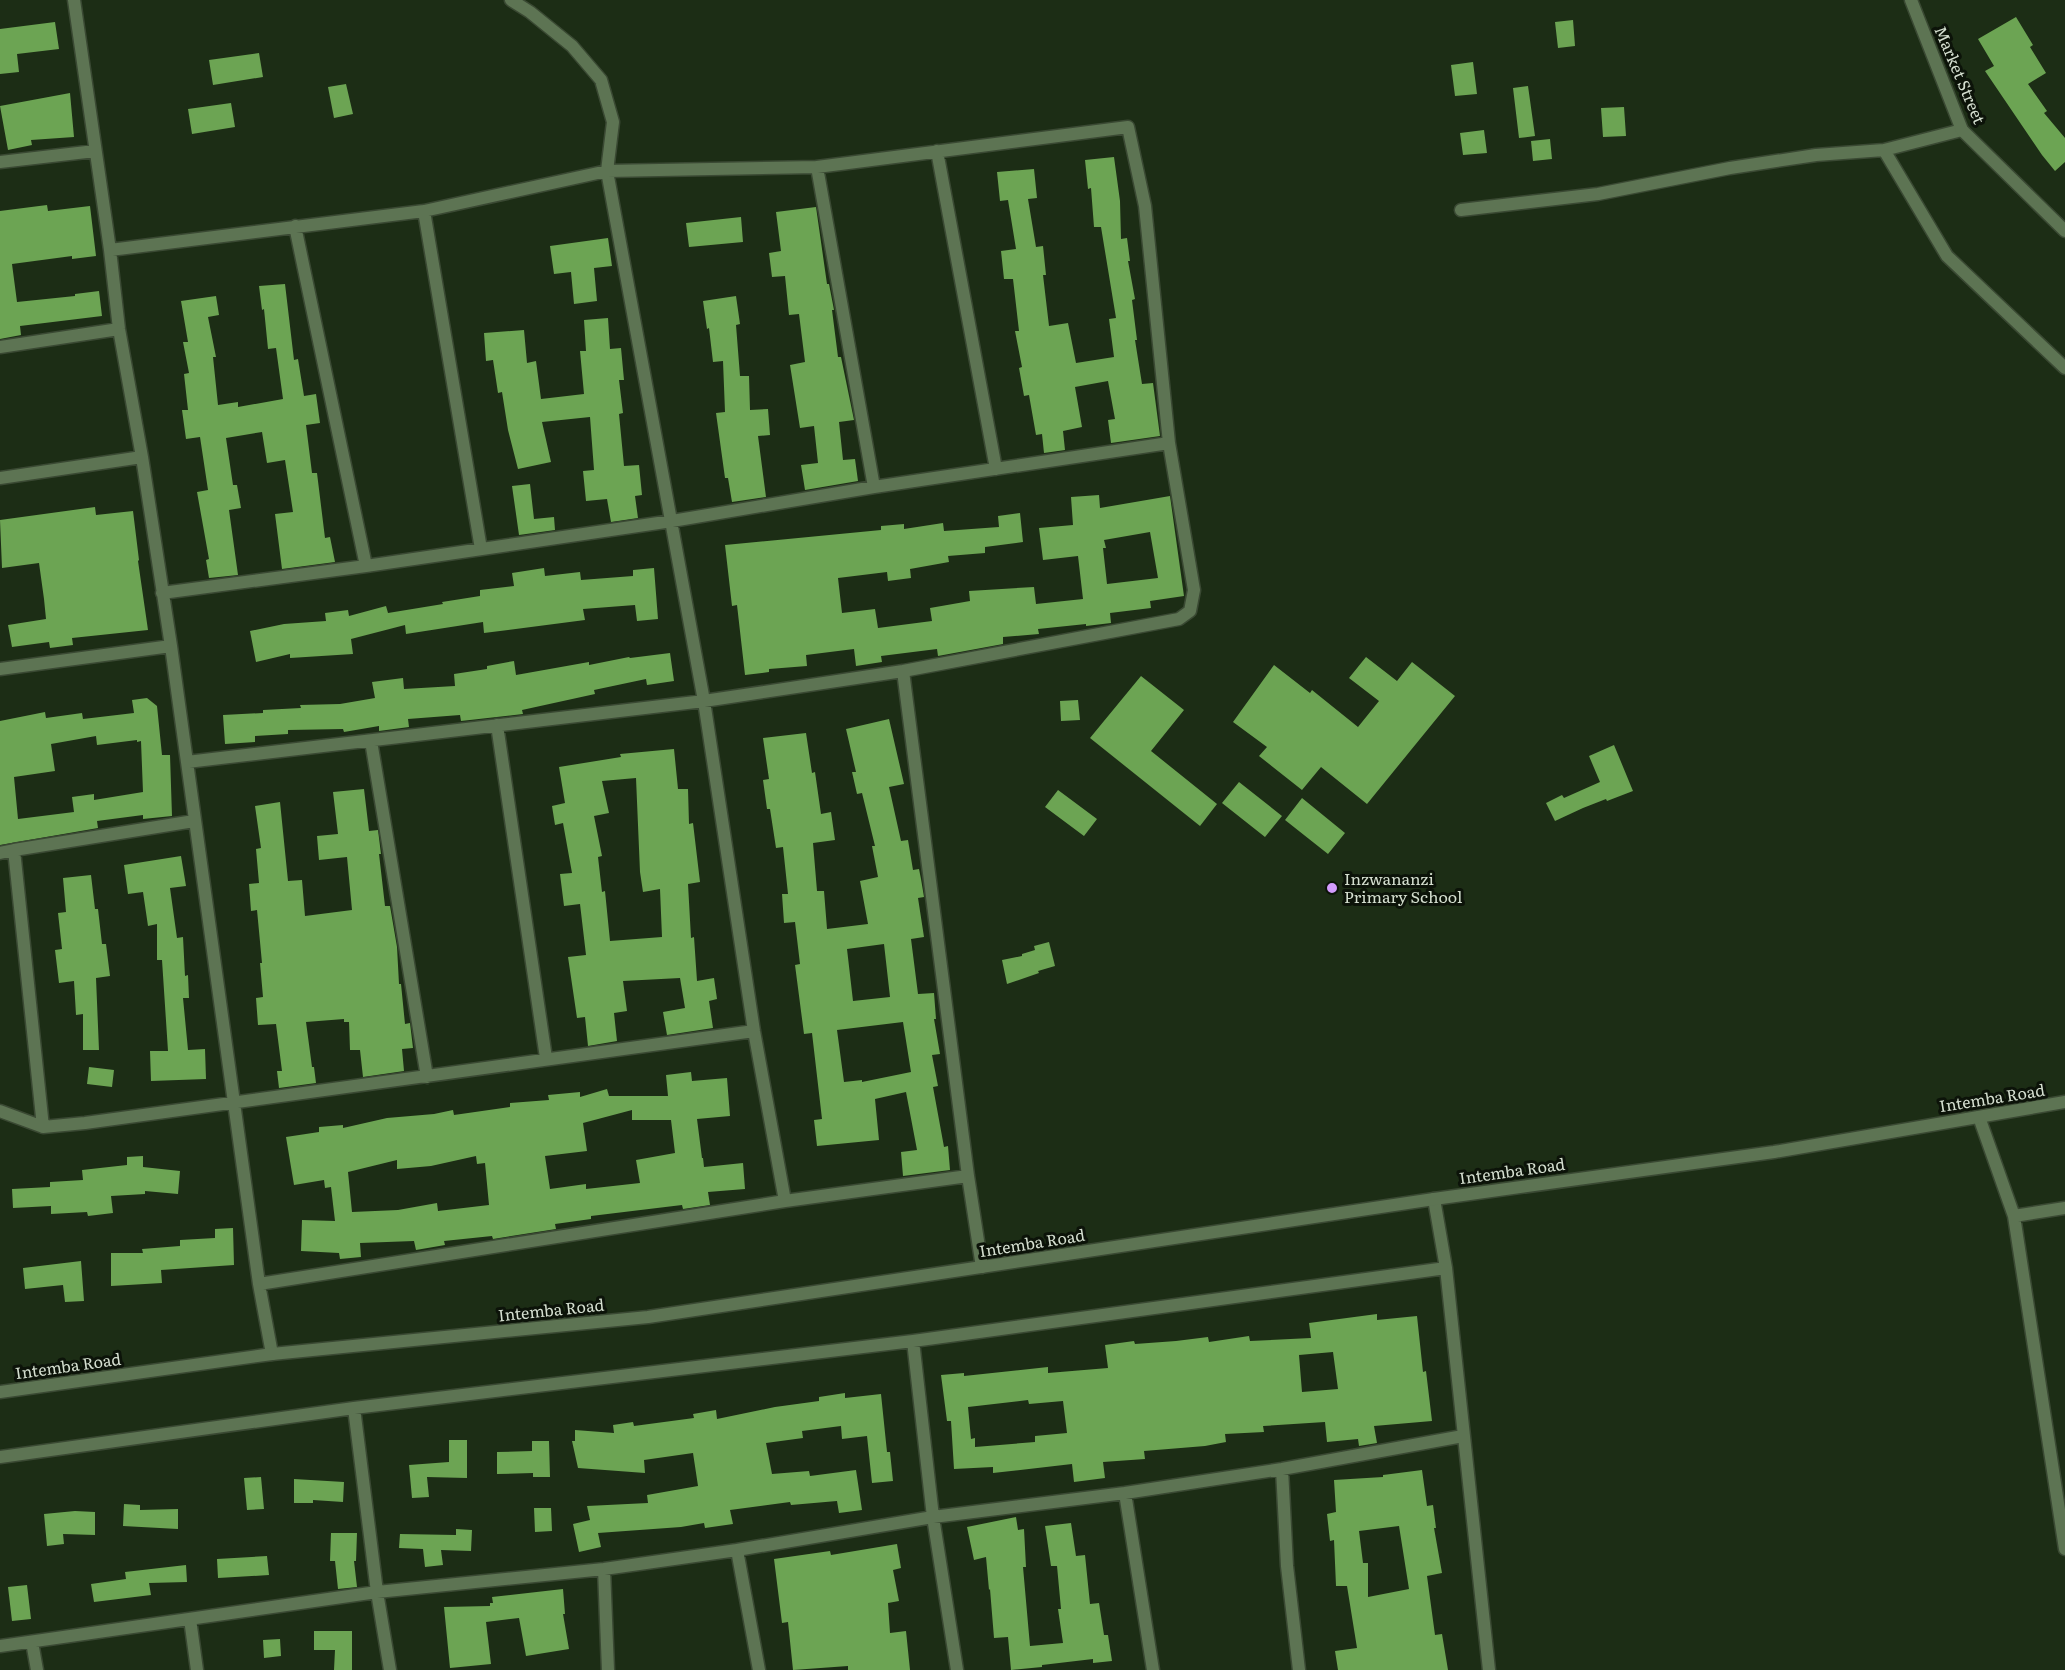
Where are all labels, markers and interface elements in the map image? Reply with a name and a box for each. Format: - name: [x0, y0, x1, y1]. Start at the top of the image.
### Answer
- street label: Market Street: [1929, 22, 1993, 128]
- place label: Inzwananzi Primary School: [1344, 866, 1462, 908]
- marker: Inzwananzi Primary School: [1325, 881, 1339, 895]
- street label: Intemba Road: [1937, 1077, 2047, 1117]
- street label: Intemba Road: [1457, 1151, 1567, 1189]
- street label: Intemba Road: [977, 1222, 1087, 1262]
- street label: Intemba Road: [497, 1291, 605, 1327]
- street label: Intemba Road: [13, 1346, 123, 1384]

